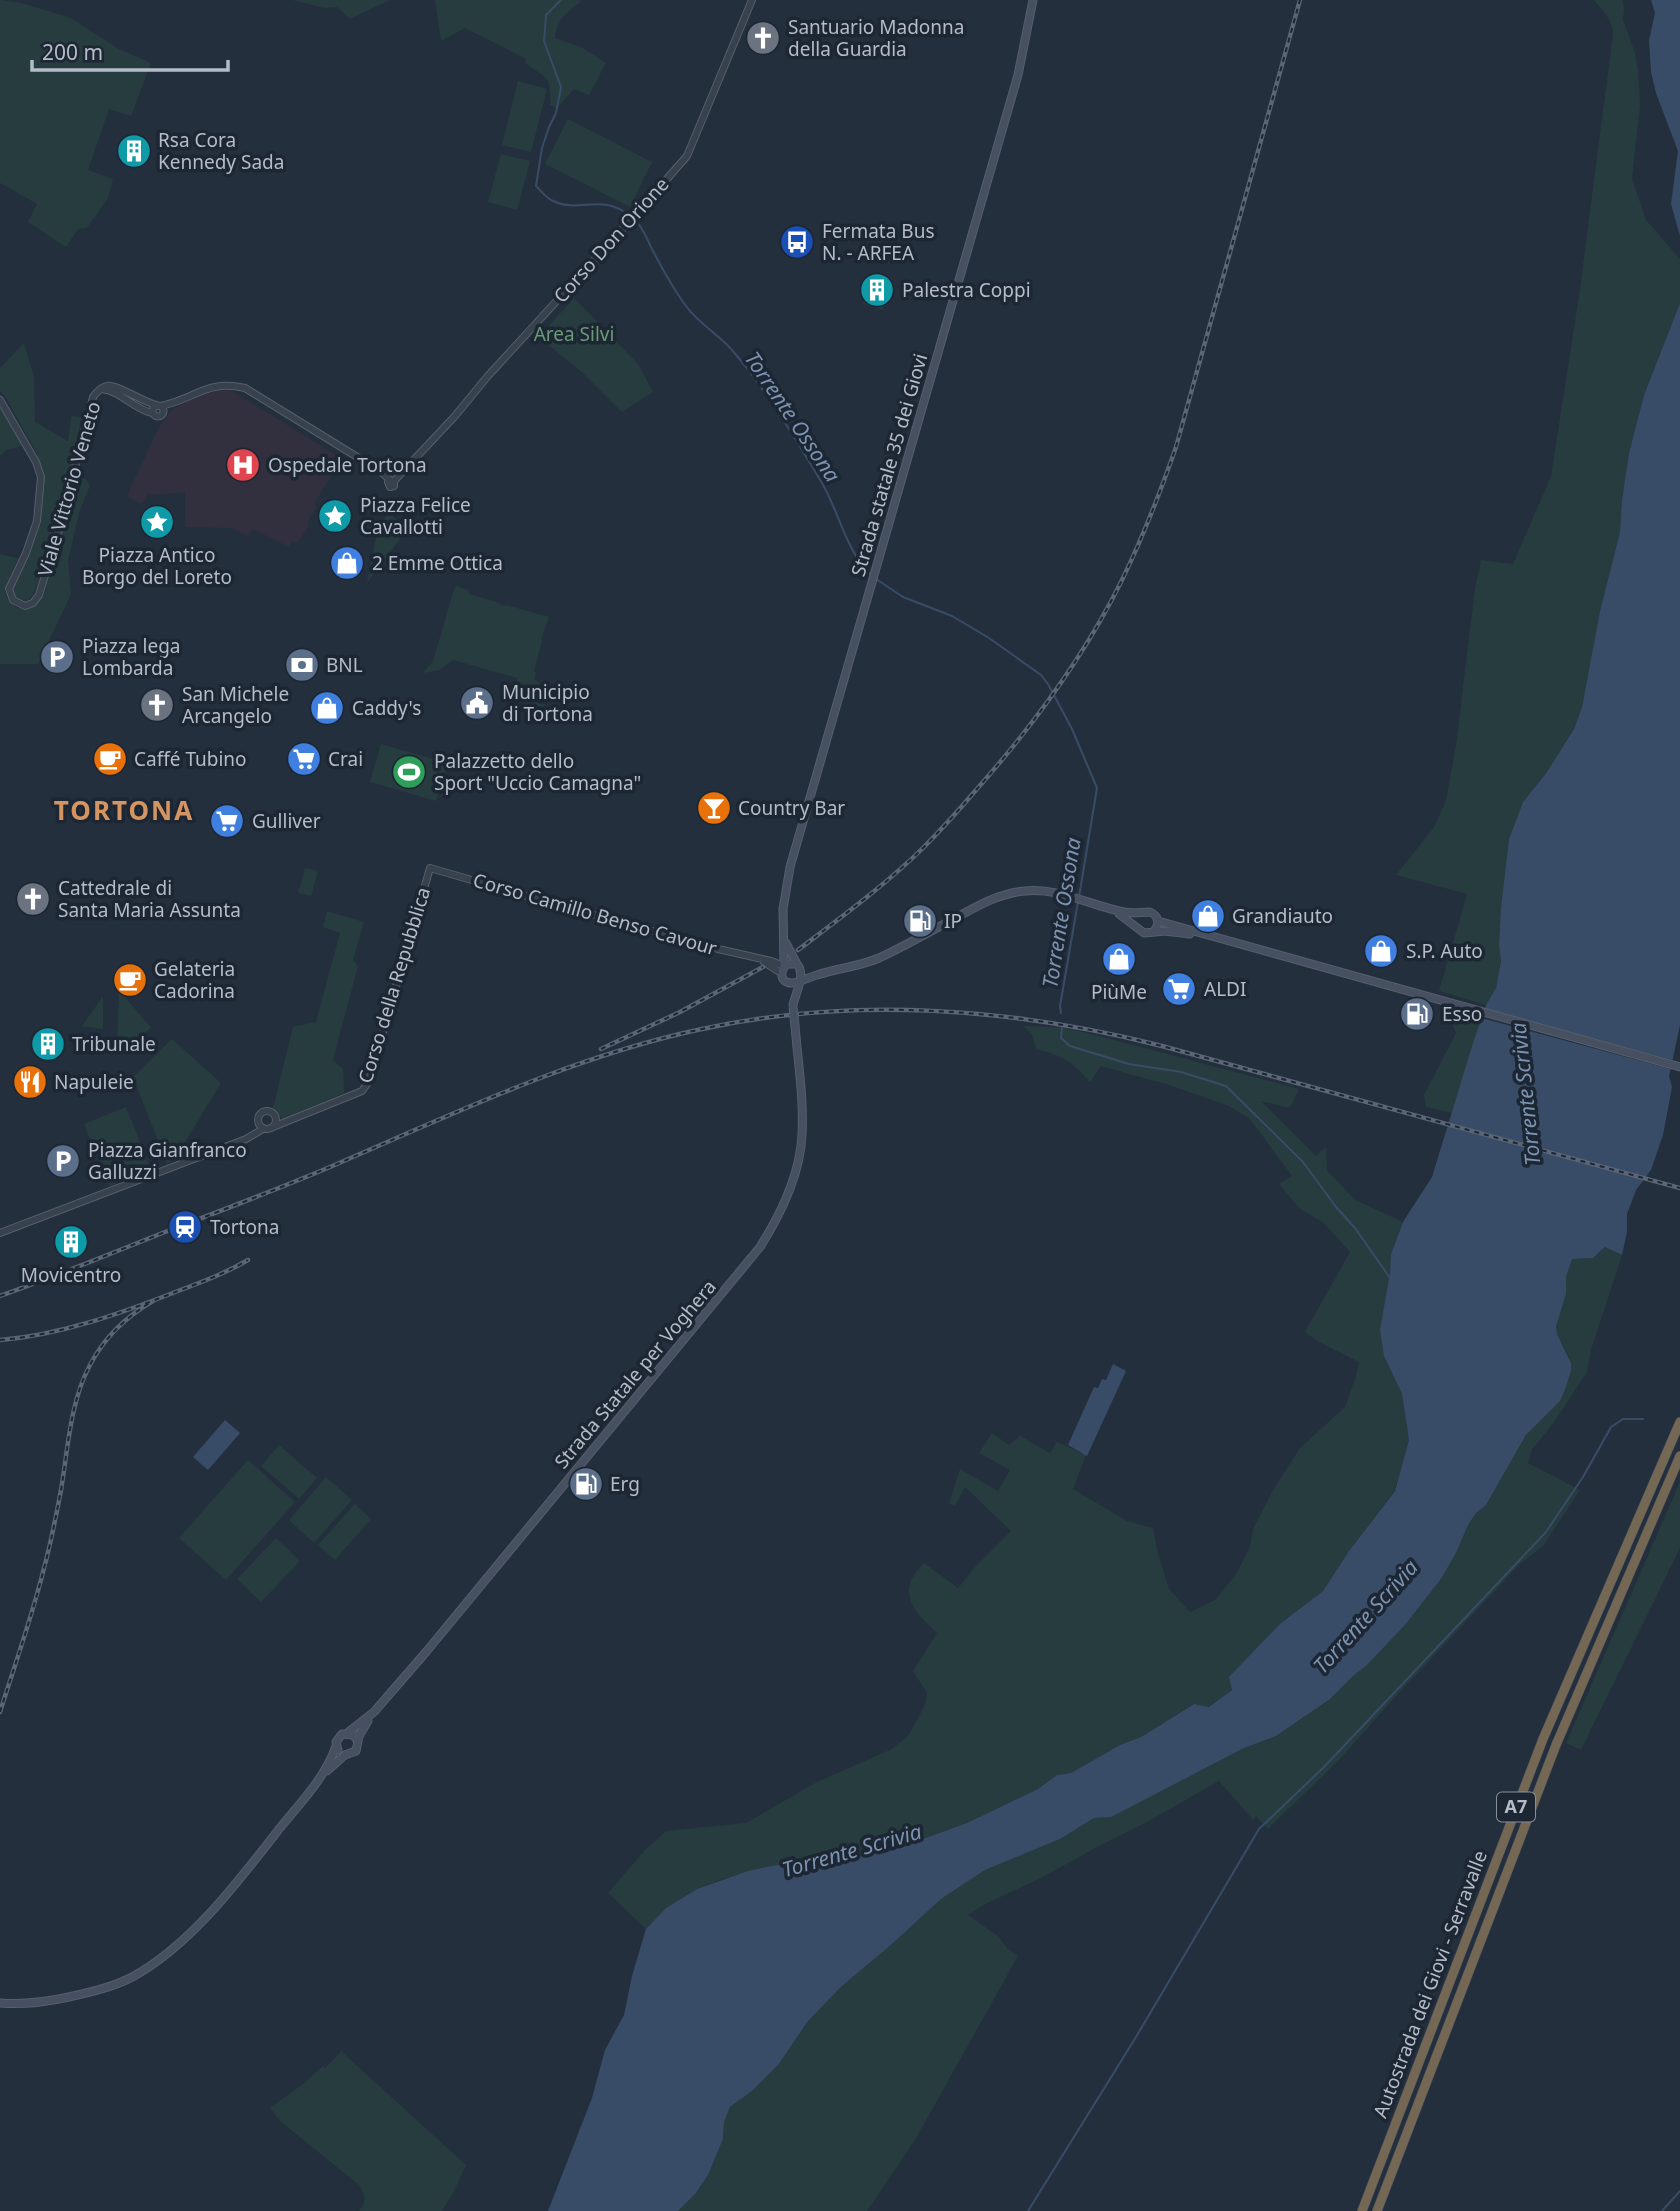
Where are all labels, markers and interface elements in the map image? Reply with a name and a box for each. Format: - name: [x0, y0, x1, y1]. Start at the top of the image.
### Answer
- place label: Santuario Madonna della Guardia: [788, 14, 965, 62]
- church icon: Santuario Madonna della Guardia: [744, 19, 782, 57]
- scale bar: [32, 28, 228, 72]
- text: 200 m: [42, 38, 103, 66]
- place label: Rsa Cora Kennedy Sada: [158, 127, 284, 175]
- building icon: Rsa Cora Kennedy Sada: [115, 132, 153, 170]
- street label: Corso Don Orione: [548, 172, 674, 308]
- place label: Fermata Bus N. - ARFEA: [822, 218, 935, 266]
- bus stop icon: Fermata Bus N. - ARFEA: [778, 223, 816, 261]
- building icon: Palestra Coppi: [858, 271, 896, 309]
- place label: Palestra Coppi: [902, 277, 1031, 303]
- park label: Area Silvi: [534, 321, 614, 347]
- water label: Torrente Ossona: [739, 346, 847, 487]
- street label: Strada statale 35 dei Giovi: [845, 351, 933, 579]
- street label: Viale Vittorio Veneto: [32, 399, 106, 579]
- hospital icon: Ospedale Tortona: [224, 446, 262, 484]
- place label: Ospedale Tortona: [268, 452, 427, 478]
- place label: Piazza Felice Cavallotti: [360, 492, 471, 540]
- place icon: Piazza Felice Cavallotti: [316, 497, 354, 535]
- place icon: Piazza Antico Borgo del Loreto: [138, 503, 176, 541]
- place label: Piazza Antico Borgo del Loreto: [82, 542, 232, 590]
- shop icon: 2 Emme Ottica: [328, 544, 366, 582]
- place label: 2 Emme Ottica: [372, 550, 503, 576]
- place label: Piazza lega Lombarda: [82, 633, 180, 681]
- parking icon: Piazza lega Lombarda: [38, 638, 76, 676]
- bank icon: BNL: [283, 646, 321, 684]
- place label: BNL: [326, 652, 363, 678]
- place label: Municipio di Tortona: [502, 679, 593, 727]
- place label: San Michele Arcangelo: [182, 681, 289, 729]
- public building icon: Municipio di Tortona: [458, 684, 496, 722]
- church icon: San Michele Arcangelo: [138, 686, 176, 724]
- shop icon: Caddy's: [308, 689, 346, 727]
- place label: Caddy's: [352, 695, 421, 721]
- cafe icon: Caffé Tubino: [91, 740, 129, 778]
- supermarket icon: Crai: [285, 740, 323, 778]
- place label: Caffé Tubino: [134, 746, 247, 772]
- place label: Crai: [328, 746, 363, 772]
- place label: Palazzetto dello Sport "Uccio Camagna": [434, 748, 641, 796]
- sports icon: Palazzetto dello Sport "Uccio Camagna": [390, 753, 428, 791]
- bar icon: Country Bar: [695, 789, 733, 827]
- district label: TORTONA: [54, 792, 194, 828]
- place label: Country Bar: [738, 795, 845, 821]
- supermarket icon: Gulliver: [208, 802, 246, 840]
- place label: Gulliver: [252, 808, 321, 834]
- water label: Torrente Ossona: [1035, 836, 1087, 990]
- street label: Corso Camillo Benso Cavour: [470, 867, 720, 961]
- place label: Cattedrale di Santa Maria Assunta: [58, 875, 241, 923]
- church icon: Cattedrale di Santa Maria Assunta: [14, 880, 52, 918]
- street label: Corso della Repubblica: [352, 884, 436, 1086]
- shop icon: Grandiauto: [1189, 897, 1227, 935]
- fuel station icon: IP: [901, 902, 939, 940]
- place label: Grandiauto: [1232, 903, 1333, 929]
- place label: IP: [944, 908, 962, 934]
- shop icon: S.P. Auto: [1362, 932, 1400, 970]
- place label: S.P. Auto: [1406, 938, 1483, 964]
- shop icon: PiùMe: [1100, 940, 1138, 978]
- place label: Gelateria Cadorina: [154, 956, 235, 1004]
- cafe icon: Gelateria Cadorina: [111, 961, 149, 999]
- supermarket icon: ALDI: [1160, 970, 1198, 1008]
- place label: ALDI: [1204, 976, 1246, 1002]
- place label: PiùMe: [1091, 979, 1147, 1005]
- fuel station icon: Esso: [1398, 995, 1436, 1033]
- place label: Esso: [1442, 1001, 1482, 1027]
- water label: Torrente Scrivia: [1504, 1021, 1546, 1167]
- building icon: Tribunale: [29, 1025, 67, 1063]
- place label: Tribunale: [72, 1031, 156, 1057]
- restaurant icon: Napuleie: [11, 1063, 49, 1101]
- place label: Napuleie: [54, 1069, 134, 1095]
- place label: Piazza Gianfranco Galluzzi: [88, 1137, 247, 1185]
- parking icon: Piazza Gianfranco Galluzzi: [44, 1142, 82, 1180]
- station icon: Tortona: [166, 1208, 204, 1246]
- place label: Tortona: [210, 1214, 279, 1240]
- building icon: Movicentro: [52, 1223, 90, 1261]
- place label: Movicentro: [21, 1262, 121, 1288]
- street label: Strada Statale per Voghera: [548, 1274, 722, 1474]
- fuel station icon: Erg: [567, 1465, 605, 1503]
- place label: Erg: [610, 1471, 640, 1497]
- water label: Torrente Scrivia: [1307, 1553, 1424, 1679]
- road number: A7: [1497, 1793, 1535, 1822]
- water label: Torrente Scrivia: [779, 1817, 925, 1883]
- street label: Autostrada dei Giovi - Serravalle: [1367, 1847, 1493, 2121]

